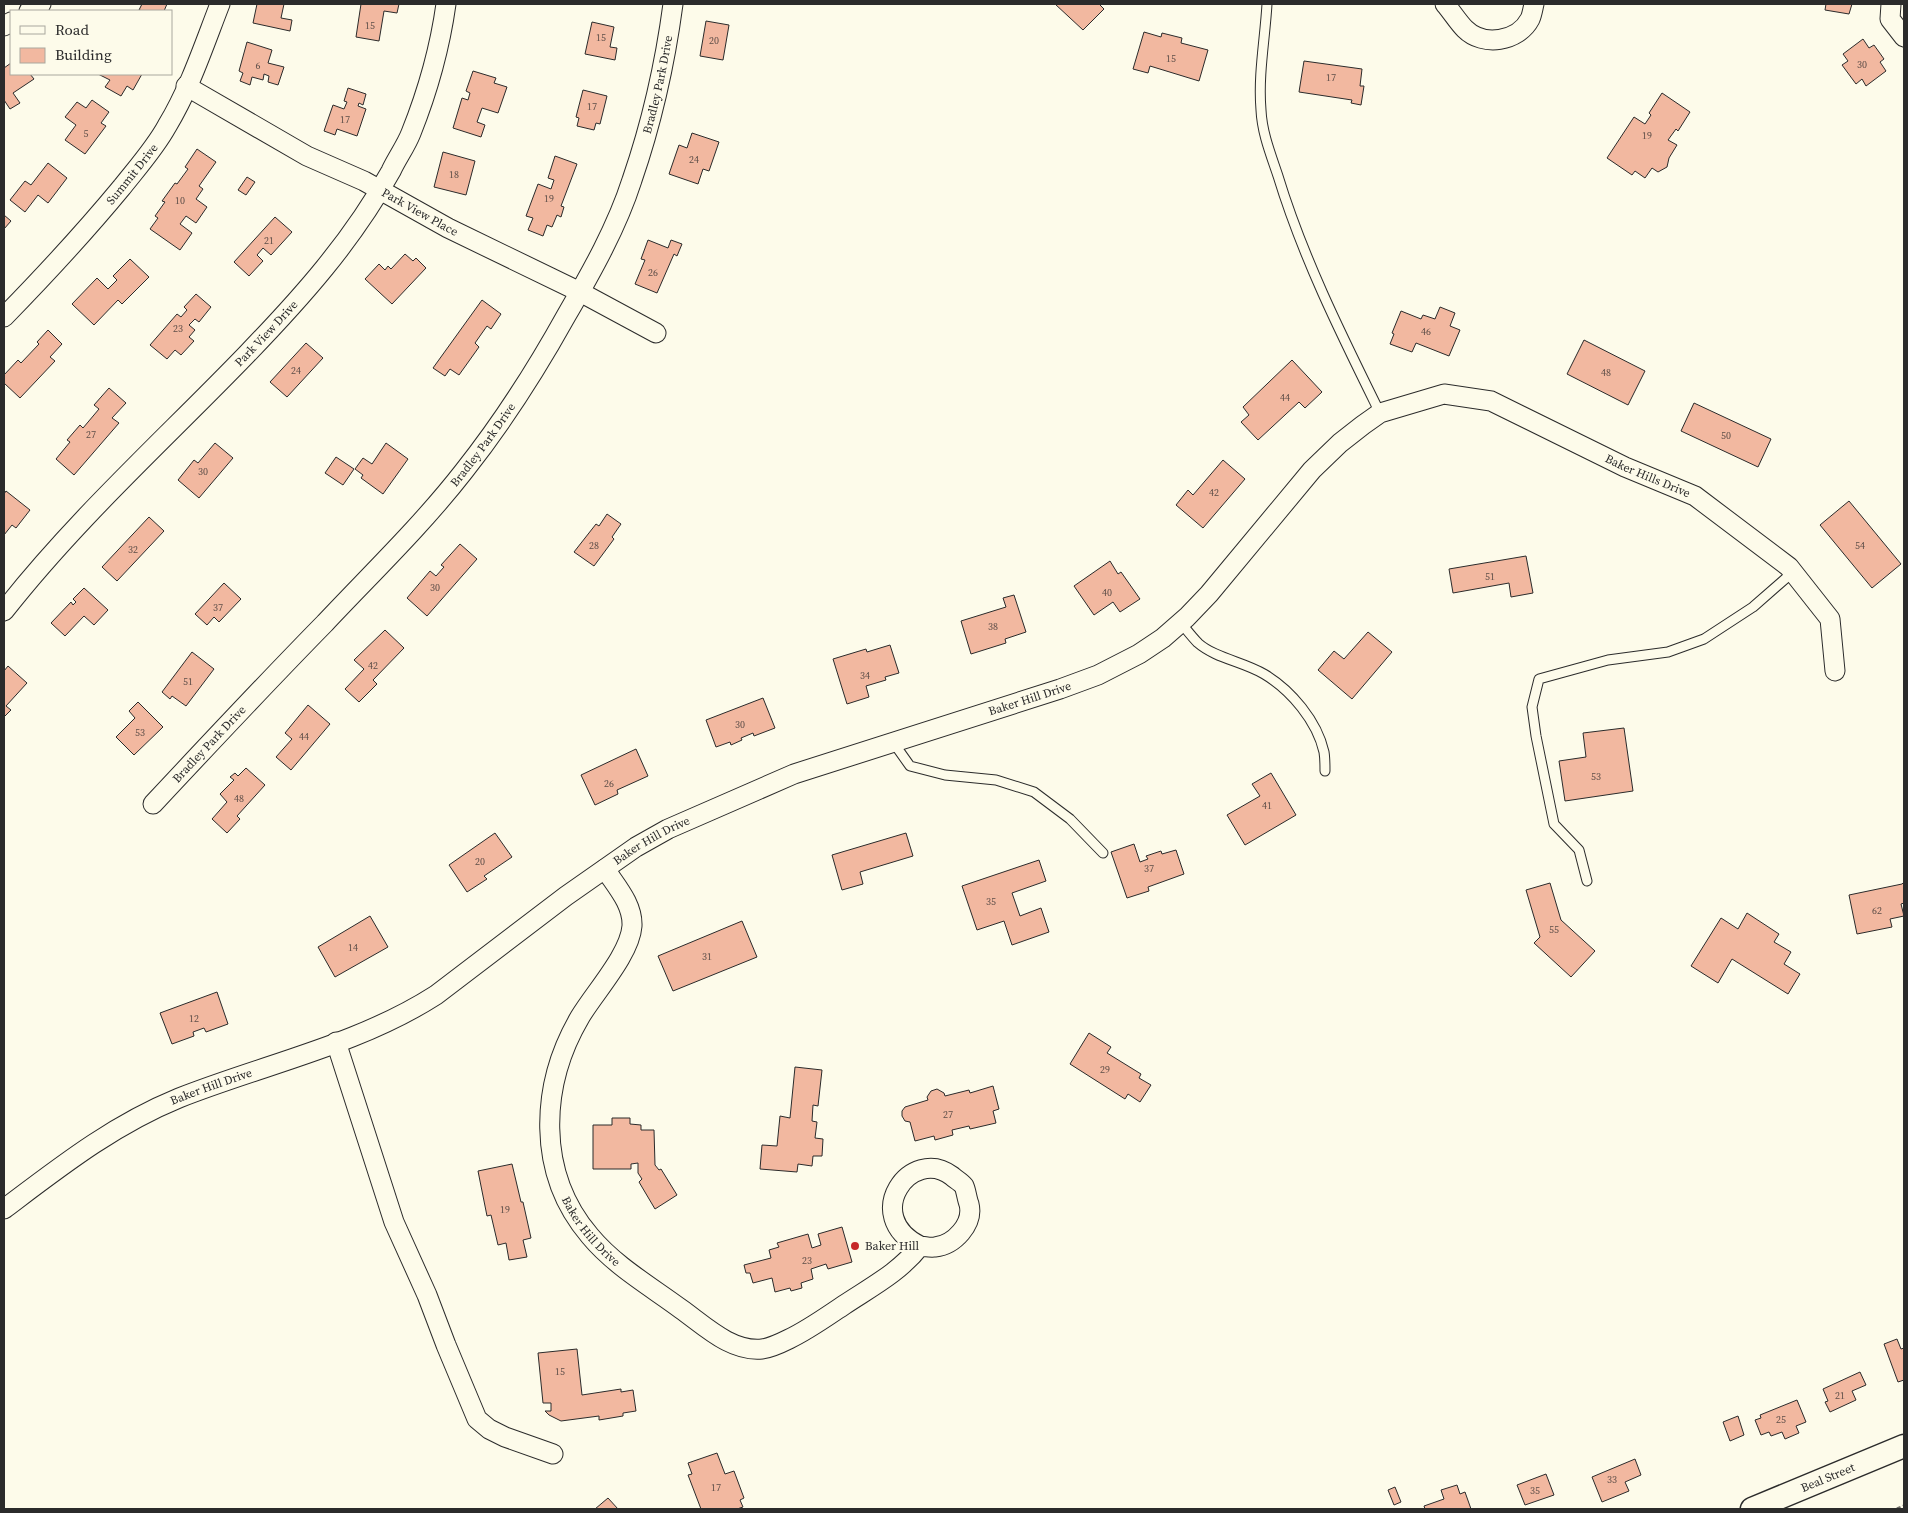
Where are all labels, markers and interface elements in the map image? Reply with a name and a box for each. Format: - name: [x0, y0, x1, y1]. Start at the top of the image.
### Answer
- legend: [10, 10, 172, 75]
- text: Road: [55, 19, 89, 40]
- house number: 15: [365, 19, 375, 32]
- house number: 15: [596, 31, 606, 44]
- street label: Bradley Park Drive: [639, 34, 676, 136]
- house number: 20: [709, 34, 719, 47]
- text: Building: [55, 44, 112, 65]
- house number: 15: [1166, 52, 1176, 65]
- house number: 30: [1857, 58, 1867, 71]
- house number: 6: [256, 59, 261, 72]
- house number: 17: [1326, 71, 1336, 84]
- house number: 17: [587, 100, 597, 113]
- house number: 17: [340, 113, 350, 126]
- house number: 5: [84, 127, 89, 140]
- house number: 19: [1642, 129, 1652, 142]
- street label: Summit Drive: [103, 140, 161, 208]
- house number: 24: [689, 153, 699, 166]
- house number: 18: [449, 168, 459, 181]
- street label: Park View Place: [379, 184, 461, 240]
- house number: 19: [544, 192, 554, 205]
- house number: 10: [175, 194, 185, 207]
- house number: 21: [264, 234, 274, 247]
- house number: 26: [648, 266, 658, 279]
- street label: Park View Drive: [231, 297, 301, 370]
- house number: 23: [173, 322, 183, 335]
- house number: 46: [1421, 325, 1431, 338]
- house number: 24: [291, 364, 301, 377]
- house number: 48: [1601, 366, 1611, 379]
- house number: 44: [1280, 391, 1290, 404]
- street label: Bradley Park Drive: [447, 400, 519, 490]
- house number: 27: [86, 428, 96, 441]
- house number: 50: [1721, 429, 1731, 442]
- street label: Baker Hills Drive: [1602, 450, 1693, 501]
- house number: 30: [198, 465, 208, 478]
- house number: 42: [1209, 486, 1219, 499]
- house number: 28: [589, 539, 599, 552]
- house number: 54: [1855, 539, 1865, 552]
- house number: 32: [128, 543, 138, 556]
- house number: 51: [1485, 570, 1495, 583]
- house number: 30: [430, 581, 440, 594]
- house number: 40: [1102, 586, 1112, 599]
- house number: 37: [213, 601, 223, 614]
- house number: 38: [988, 620, 998, 633]
- house number: 42: [368, 659, 378, 672]
- house number: 34: [860, 669, 870, 682]
- house number: 51: [183, 675, 193, 688]
- street label: Baker Hill Drive: [986, 678, 1073, 719]
- street label: Bradley Park Drive: [169, 702, 249, 786]
- house number: 30: [735, 718, 745, 731]
- house number: 53: [135, 726, 145, 739]
- house number: 44: [299, 730, 309, 743]
- house number: 53: [1591, 770, 1601, 783]
- house number: 26: [604, 777, 614, 790]
- house number: 48: [234, 792, 244, 805]
- house number: 41: [1262, 799, 1272, 812]
- street label: Baker Hill Drive: [610, 812, 692, 869]
- house number: 20: [475, 855, 485, 868]
- house number: 37: [1144, 862, 1154, 875]
- house number: 35: [986, 895, 996, 908]
- house number: 62: [1872, 904, 1882, 917]
- house number: 55: [1549, 923, 1559, 936]
- house number: 14: [348, 941, 358, 954]
- house number: 31: [702, 950, 712, 963]
- house number: 12: [189, 1012, 199, 1025]
- house number: 29: [1100, 1063, 1110, 1076]
- street label: Baker Hill Drive: [168, 1065, 254, 1109]
- house number: 27: [943, 1108, 953, 1121]
- street label: Baker Hill Drive: [558, 1194, 624, 1270]
- house number: 19: [500, 1203, 510, 1216]
- place label: Baker Hill: [865, 1238, 920, 1254]
- marker: Baker Hill: [849, 1240, 861, 1252]
- house number: 23: [802, 1254, 812, 1267]
- house number: 15: [555, 1365, 565, 1378]
- house number: 21: [1835, 1389, 1845, 1402]
- house number: 25: [1776, 1413, 1786, 1426]
- street label: Beal Street: [1798, 1459, 1857, 1496]
- house number: 33: [1607, 1473, 1617, 1486]
- house number: 17: [711, 1481, 721, 1494]
- house number: 35: [1530, 1484, 1540, 1497]

